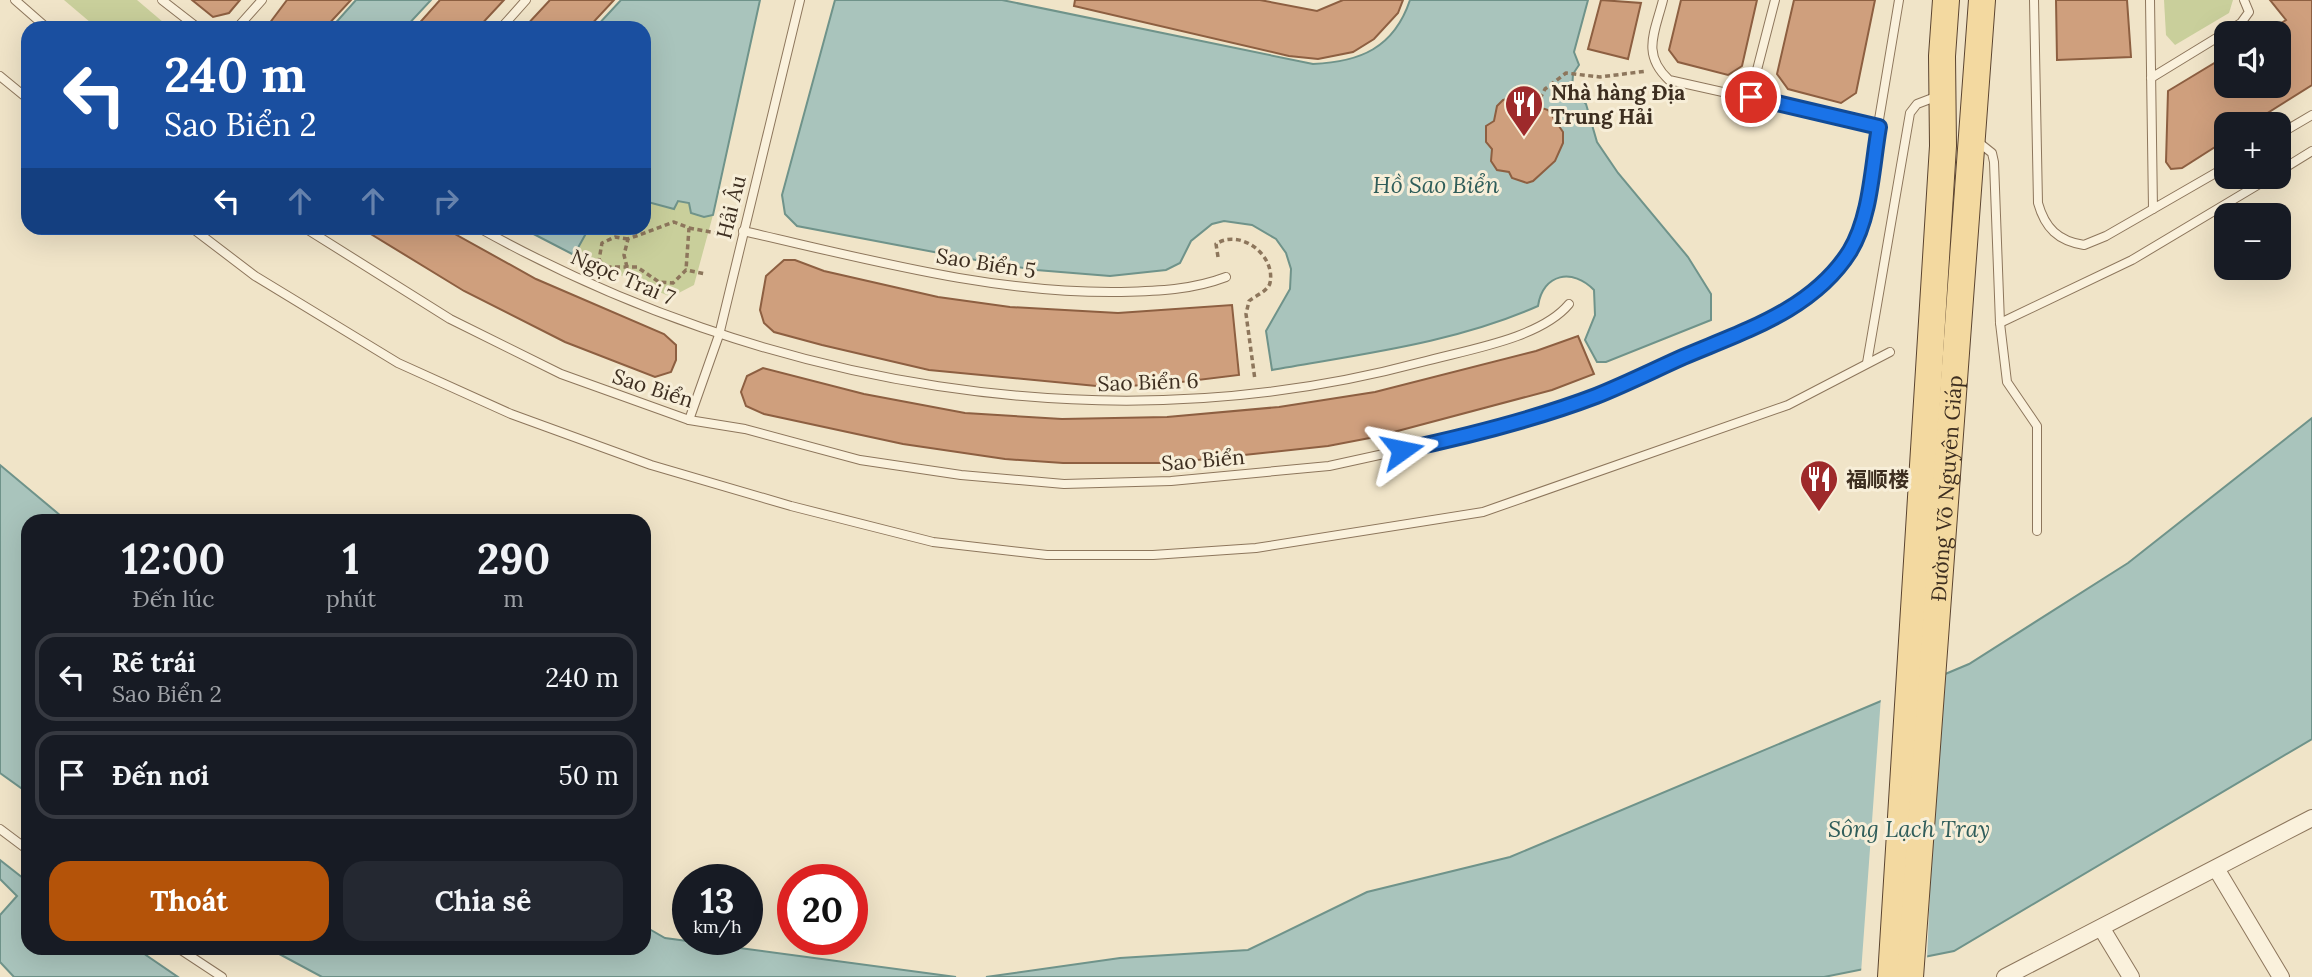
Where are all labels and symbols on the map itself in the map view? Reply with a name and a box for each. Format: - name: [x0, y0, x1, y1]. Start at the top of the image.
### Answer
- pin: [1721, 67, 1781, 127]
- place label: Nhà hàng Địa Trung Hải: [1551, 79, 1685, 130]
- restaurant icon: Nhà hàng Địa Trung Hải: [1503, 83, 1545, 138]
- water label: Hồ Sao Biển: [1373, 170, 1499, 199]
- street label: Hải Âu: [710, 173, 752, 241]
- street label: Sao Biển 5: [934, 242, 1038, 284]
- street label: Ngọc Trai 7: [567, 243, 679, 311]
- street label: Sao Biển: [609, 362, 697, 414]
- street label: Sao Biển 6: [1097, 367, 1199, 397]
- street label: Đường Võ Nguyên Giáp: [1924, 374, 1968, 602]
- position arrow: [1365, 413, 1439, 487]
- street label: Sao Biển: [1160, 443, 1246, 477]
- restaurant icon: 福顺楼: [1798, 458, 1840, 513]
- place label: 福顺楼: [1846, 466, 1909, 493]
- water label: Sông Lạch Tray: [1828, 814, 1990, 843]
- speed limit sign: 20: [777, 864, 868, 955]

